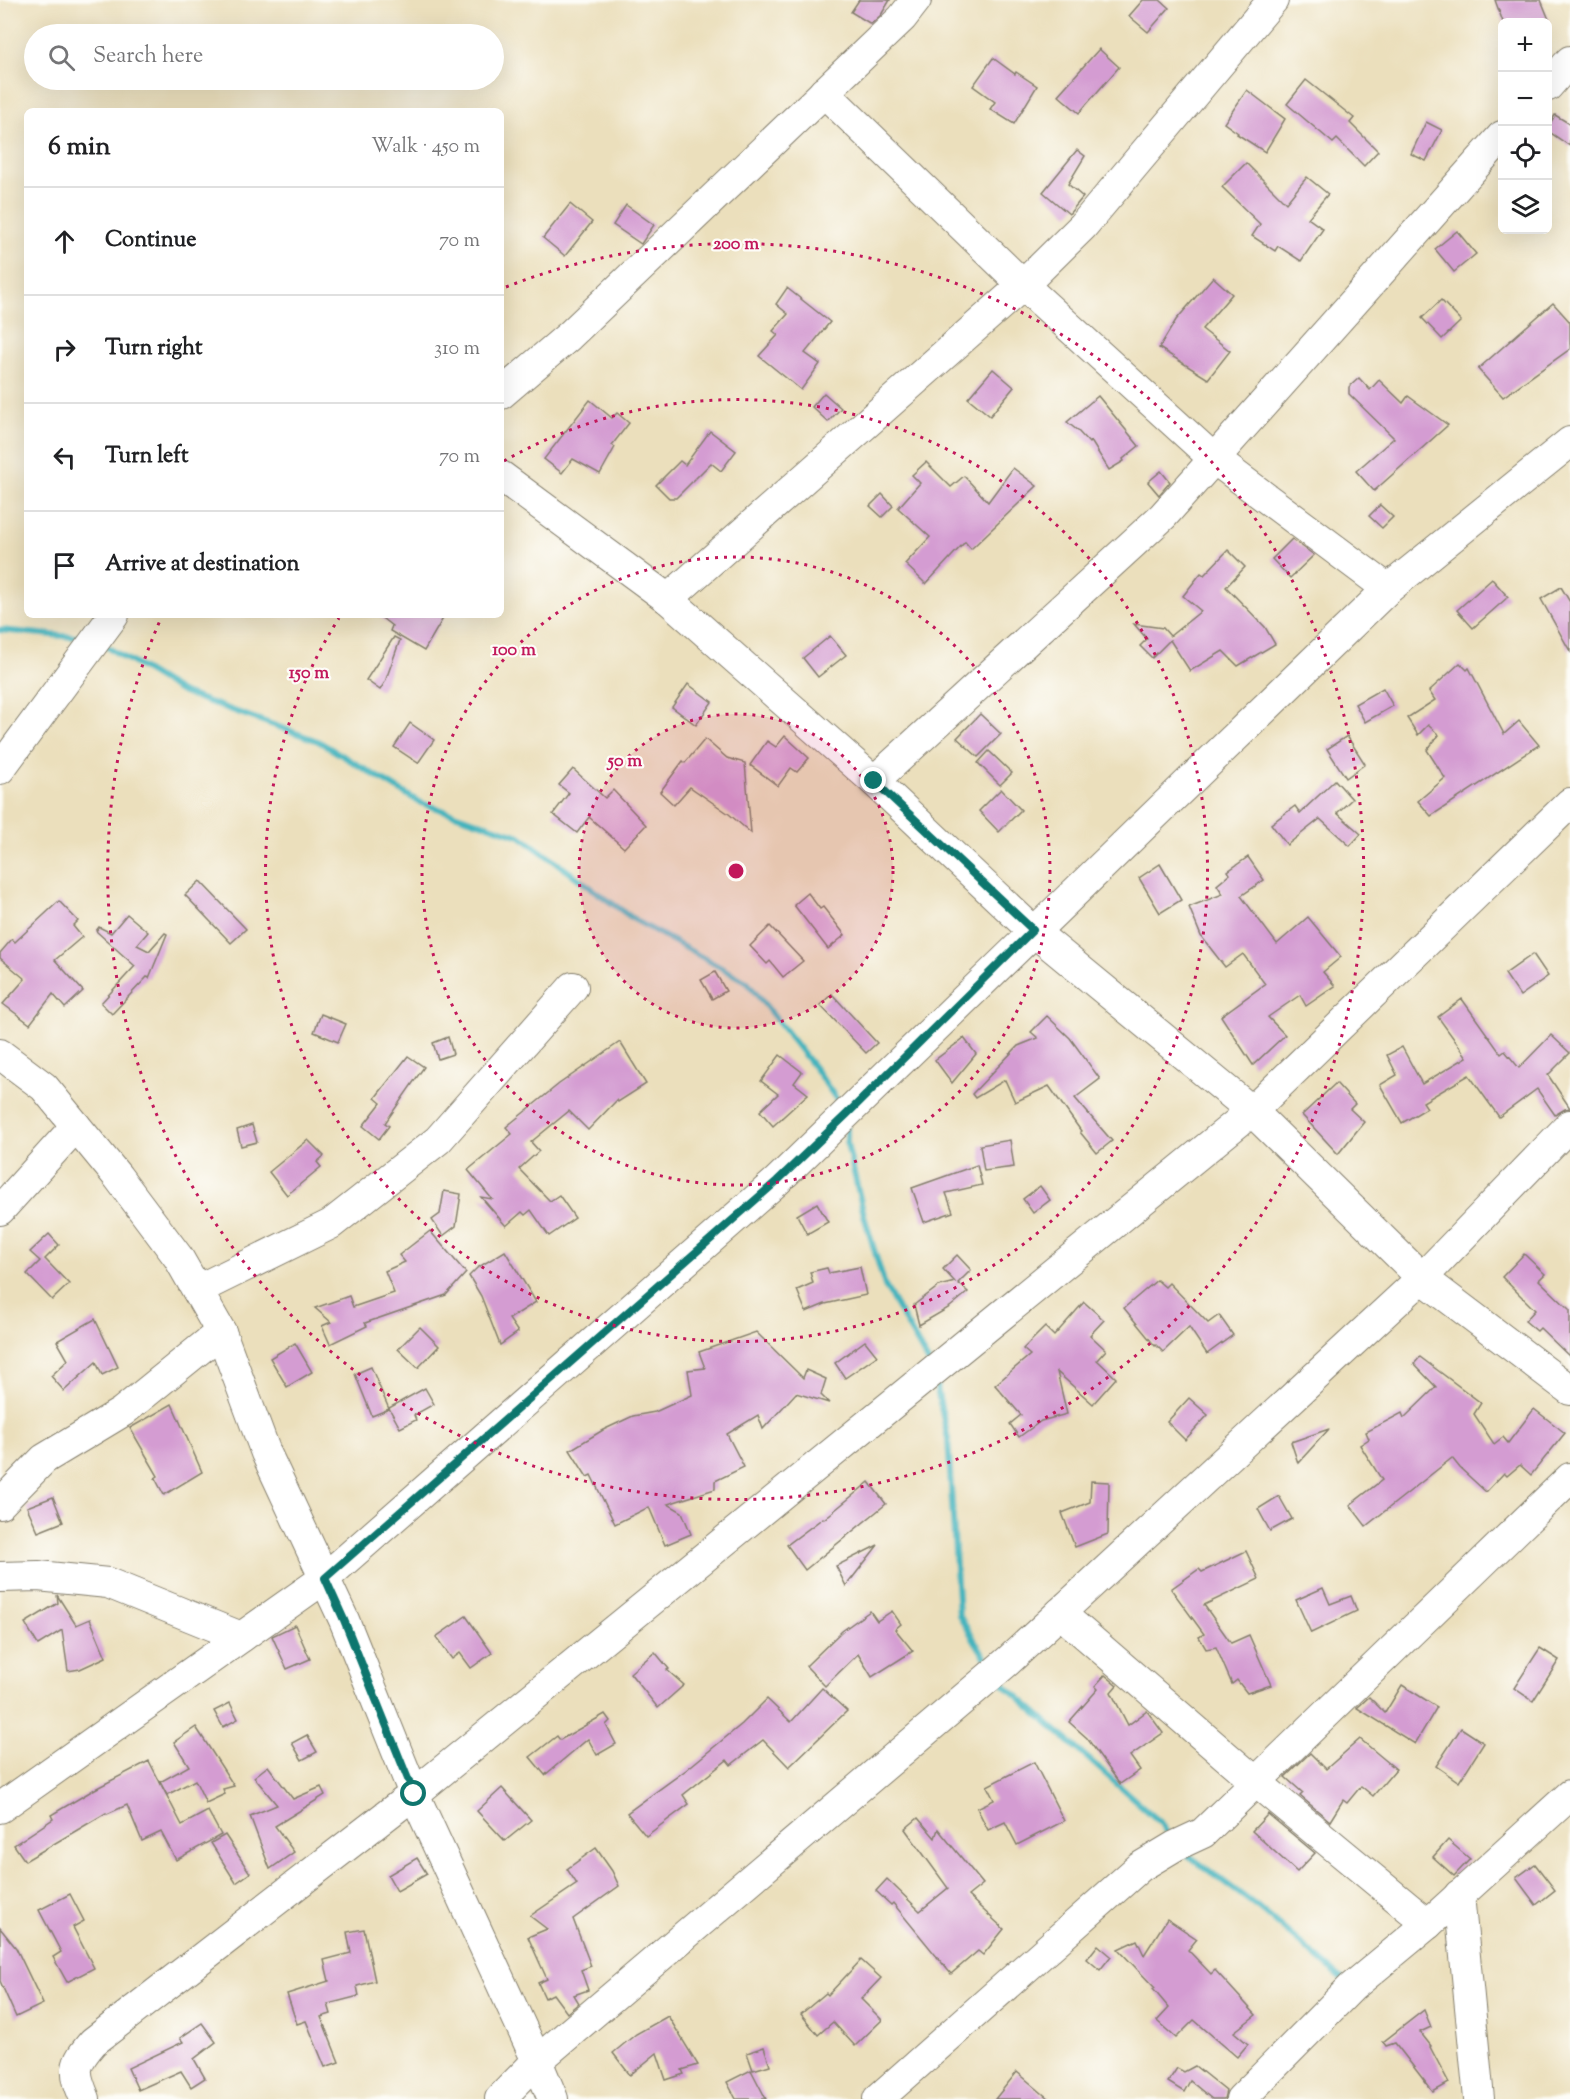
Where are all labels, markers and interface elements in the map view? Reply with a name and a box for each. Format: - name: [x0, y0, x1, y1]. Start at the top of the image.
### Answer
- map controls: [1498, 18, 1552, 234]
- button: +: [1498, 18, 1552, 72]
- search box: [24, 24, 504, 90]
- icon: search: [45, 41, 78, 74]
- text: Search here: [93, 41, 203, 73]
- button: −: [1498, 72, 1552, 126]
- button: locate: [1498, 126, 1552, 180]
- text: 6 min: [48, 129, 111, 166]
- text: Walk · 450 m: [371, 133, 480, 162]
- button: layers: [1498, 180, 1552, 234]
- icon: ahead: [48, 225, 81, 258]
- text: Continue: [105, 225, 196, 257]
- text: 70 m: [439, 227, 480, 256]
- text: 200 m: [713, 232, 759, 258]
- icon: right: [48, 333, 81, 366]
- text: Turn right: [105, 333, 202, 365]
- text: 310 m: [434, 335, 480, 364]
- icon: left: [48, 441, 81, 474]
- text: Turn left: [105, 441, 188, 473]
- text: 70 m: [439, 443, 480, 472]
- icon: arrive: [48, 549, 81, 582]
- text: Arrive at destination: [105, 549, 300, 581]
- text: 100 m: [492, 638, 536, 664]
- text: 150 m: [289, 661, 329, 687]
- text: 50 m: [606, 749, 642, 775]
- route end: [860, 767, 886, 793]
- centre of rings: [726, 861, 746, 881]
- route start: [400, 1780, 426, 1806]

